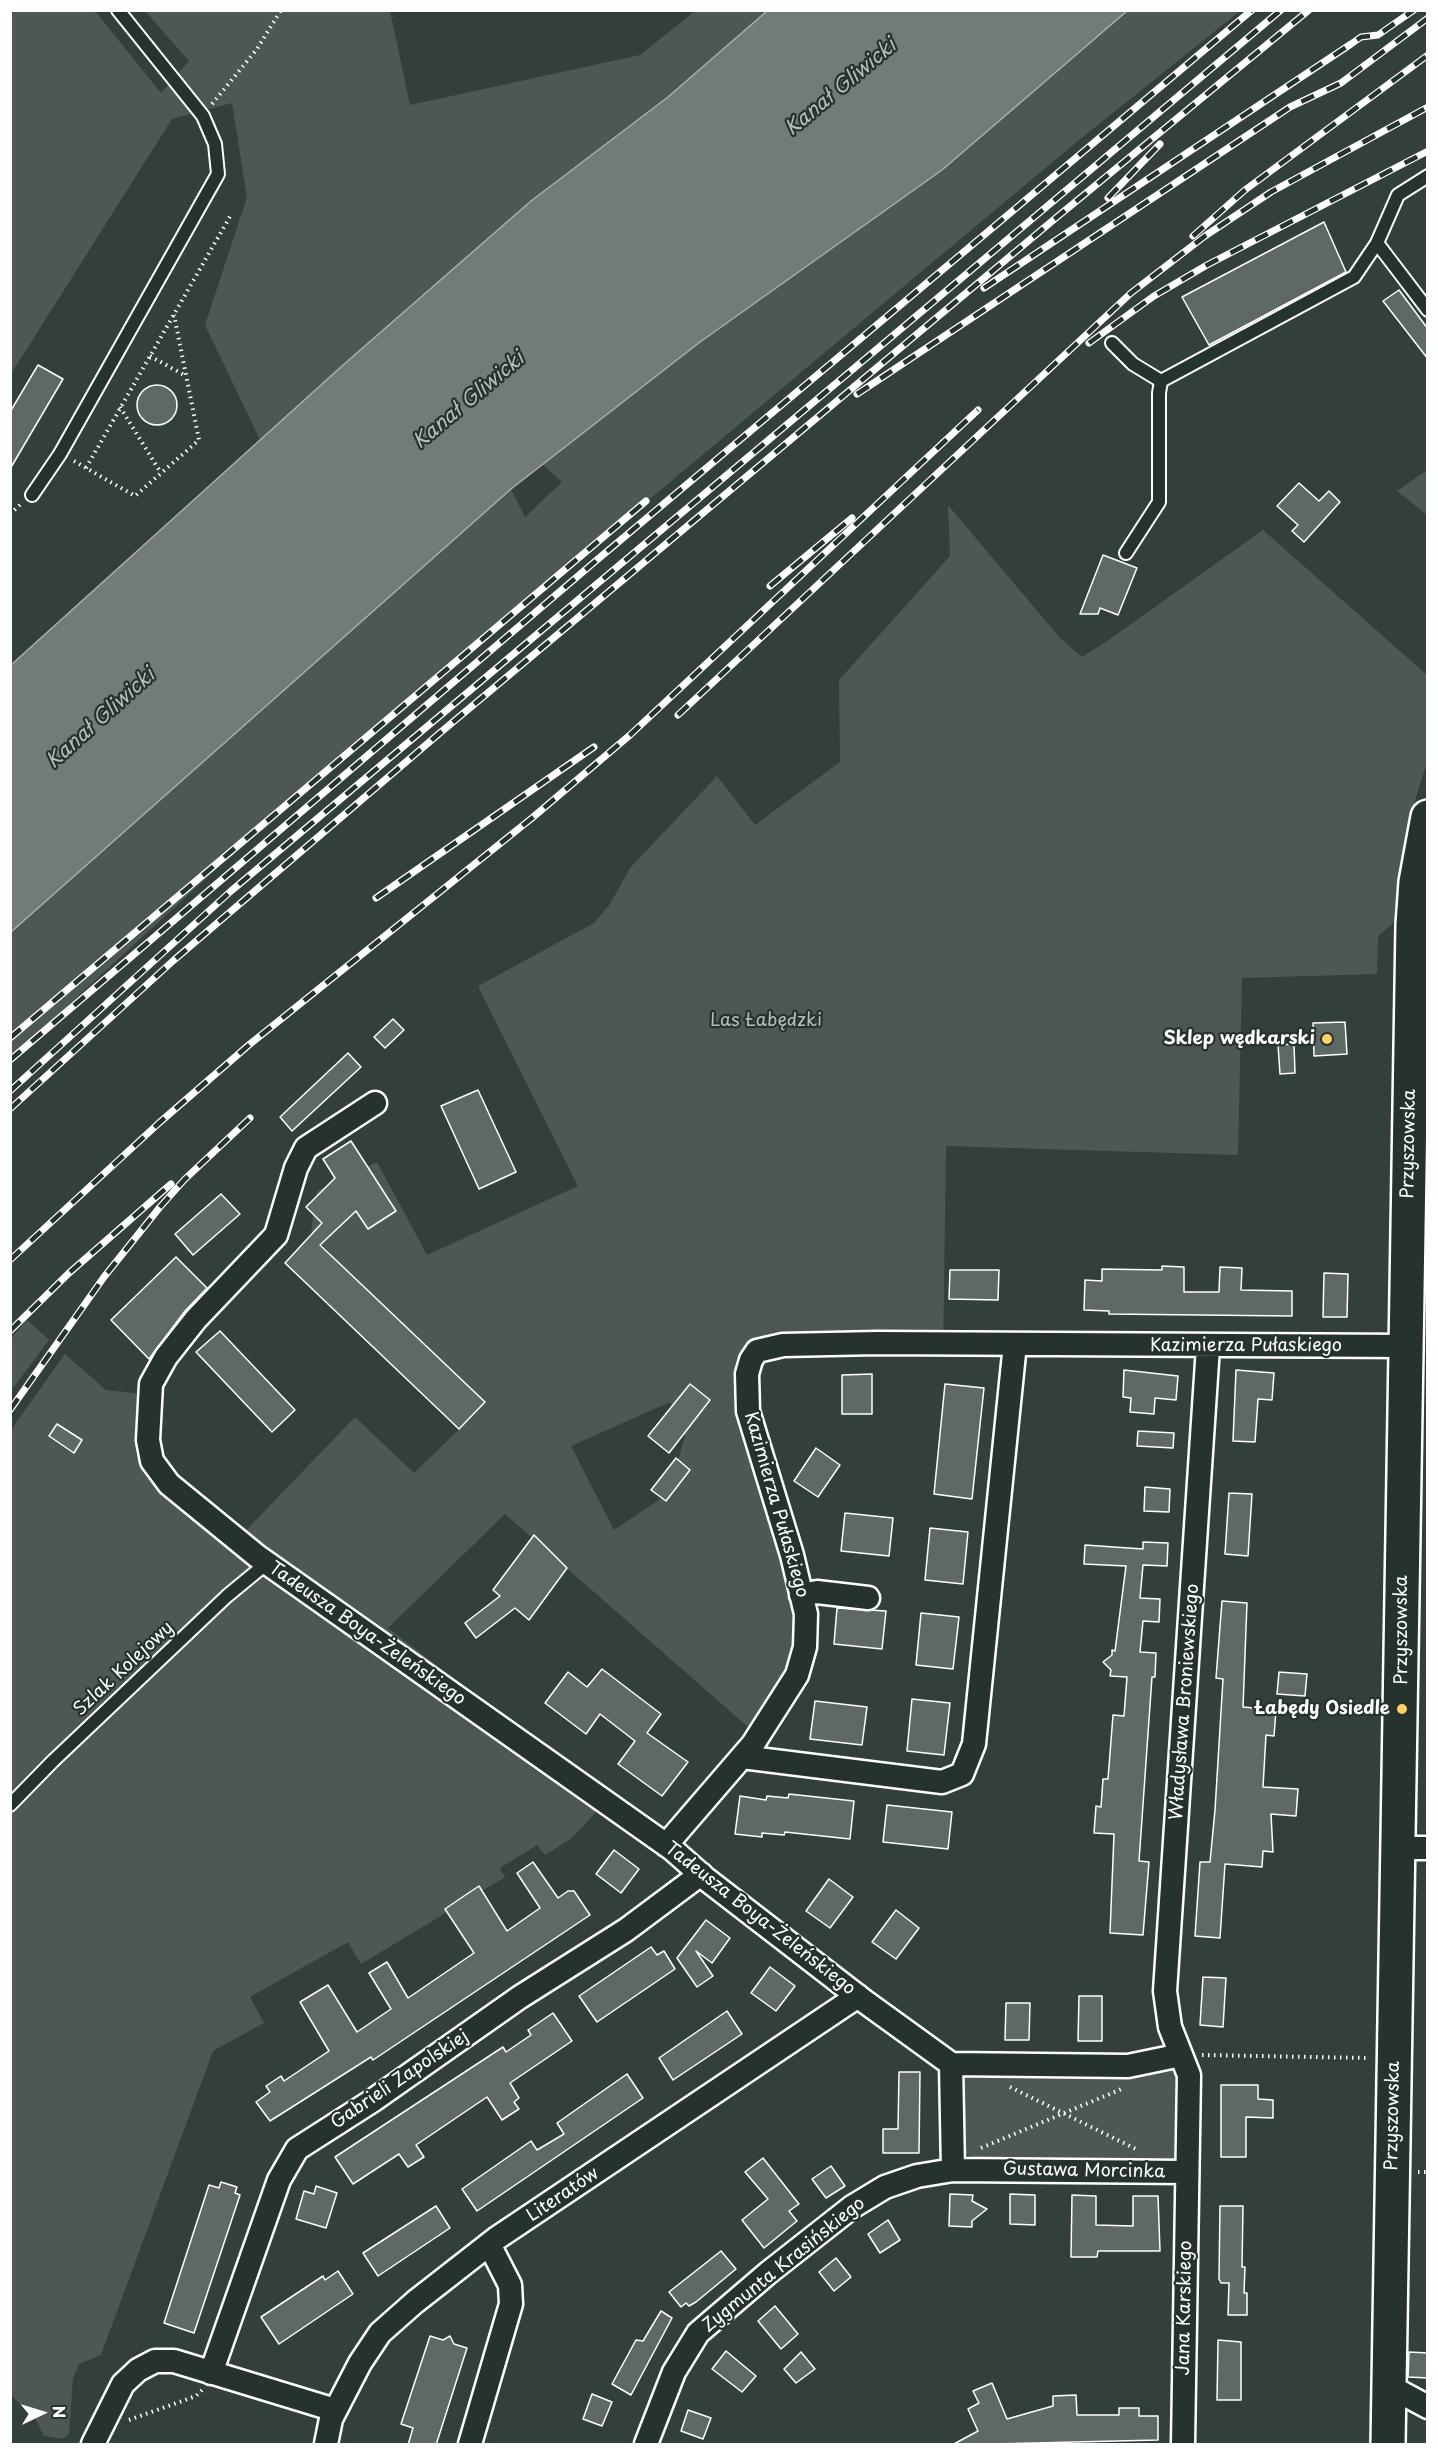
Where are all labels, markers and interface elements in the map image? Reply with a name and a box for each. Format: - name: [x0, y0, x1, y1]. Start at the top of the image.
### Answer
- water label: Kanał Gliwicki: [780, 34, 902, 142]
- water label: Kanał Gliwicki: [408, 347, 530, 455]
- water label: Kanał Gliwicki: [42, 664, 160, 774]
- park label: Las Łabędzki: [710, 1010, 822, 1032]
- place label: Sklep wędkarski: [1163, 1028, 1315, 1050]
- marker: Sklep wędkarski: [1320, 1032, 1334, 1046]
- street label: Przyszowska: [1397, 1089, 1421, 1199]
- street label: Kazimierza Pułaskiego: [1150, 1335, 1342, 1357]
- street label: Kazimierza Pułaskiego: [739, 1410, 813, 1600]
- street label: Tadeusza Boya-Żeleńskiego: [264, 1558, 470, 1710]
- street label: Przyszowska: [1391, 1575, 1413, 1685]
- street label: Władysława Broniewskiego: [1166, 1583, 1204, 1821]
- street label: Szlak Kolejowy: [70, 1617, 178, 1721]
- place label: Łabędy Osiedle: [1255, 1698, 1390, 1720]
- marker: Łabędy Osiedle: [1395, 1702, 1409, 1716]
- street label: Tadeusza Boya-Żeleńskiego: [660, 1838, 860, 2000]
- street label: Gabrieli Zapolskiej: [327, 2026, 473, 2134]
- street label: Przyszowska: [1381, 2061, 1405, 2171]
- street label: Gustawa Morcinka: [1003, 2159, 1165, 2183]
- street label: Literatów: [523, 2163, 603, 2227]
- street label: Zygmunta Krasińskiego: [698, 2193, 870, 2337]
- street label: Jana Karskiego: [1173, 2240, 1197, 2376]
- north arrow: [12, 2383, 72, 2443]
- text: N: [48, 2405, 72, 2419]

